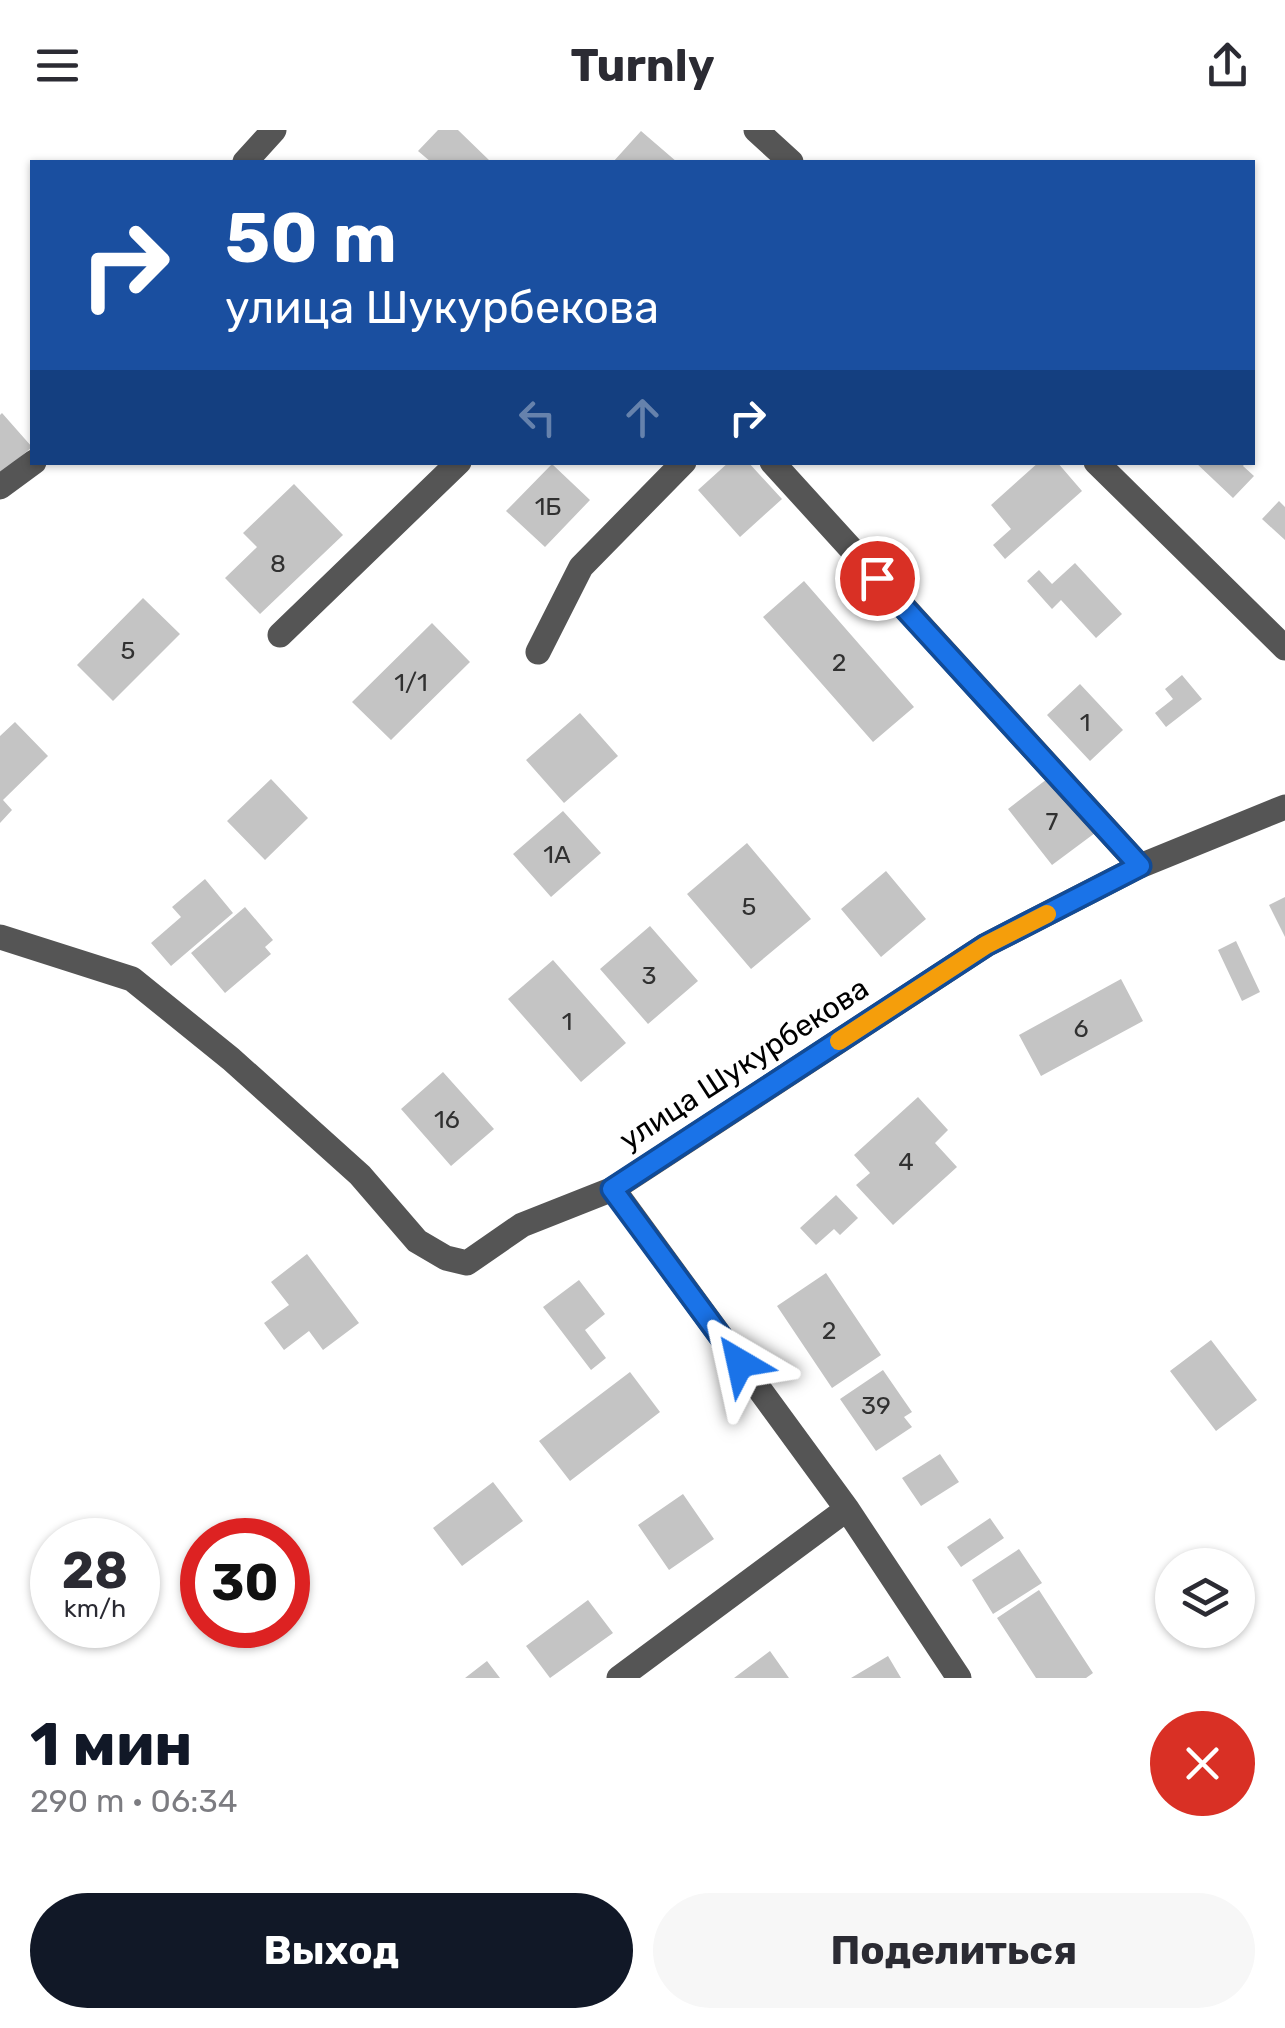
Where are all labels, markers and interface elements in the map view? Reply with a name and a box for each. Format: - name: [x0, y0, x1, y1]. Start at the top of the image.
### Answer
- icon: menu: [30, 38, 85, 93]
- icon: share: [1200, 38, 1255, 93]
- text: Turnly: [570, 39, 715, 92]
- text: 50 m: [225, 197, 397, 280]
- icon: right: [60, 200, 190, 330]
- text: улица Шукурбекова: [225, 281, 659, 334]
- icon: left: [510, 390, 565, 445]
- icon: ahead: [615, 390, 670, 445]
- icon: right: [720, 390, 775, 445]
- house number: 1Б: [535, 492, 561, 521]
- pin: [835, 536, 920, 621]
- house number: 8: [270, 549, 286, 578]
- icon: arrive: [850, 551, 905, 606]
- house number: 5: [121, 636, 135, 665]
- house number: 2: [832, 648, 846, 677]
- house number: 1/1: [394, 668, 428, 697]
- house number: 1: [1080, 708, 1090, 737]
- house number: 7: [1046, 807, 1059, 836]
- house number: 1А: [543, 840, 571, 869]
- house number: 5: [742, 892, 756, 921]
- house number: 3: [641, 961, 657, 990]
- street label: улица Шукурбекова: [613, 970, 875, 1158]
- house number: 1: [562, 1007, 572, 1036]
- house number: 6: [1073, 1014, 1089, 1043]
- house number: 16: [434, 1105, 460, 1134]
- house number: 4: [898, 1147, 914, 1176]
- position arrow: [688, 1311, 792, 1415]
- house number: 2: [822, 1316, 836, 1345]
- house number: 39: [861, 1391, 891, 1420]
- speed limit sign: 30: [180, 1518, 310, 1648]
- text: 28: [62, 1541, 128, 1601]
- map controls: [1155, 1548, 1255, 1648]
- button: layers: [1155, 1548, 1255, 1648]
- text: km/h: [64, 1594, 126, 1623]
- text: 1 мин: [30, 1709, 193, 1780]
- button: close: [1150, 1711, 1255, 1816]
- text: 290 m · 06:34: [30, 1782, 238, 1820]
- button: Выход: [30, 1893, 633, 2008]
- button: Поделиться: [653, 1893, 1255, 2008]

